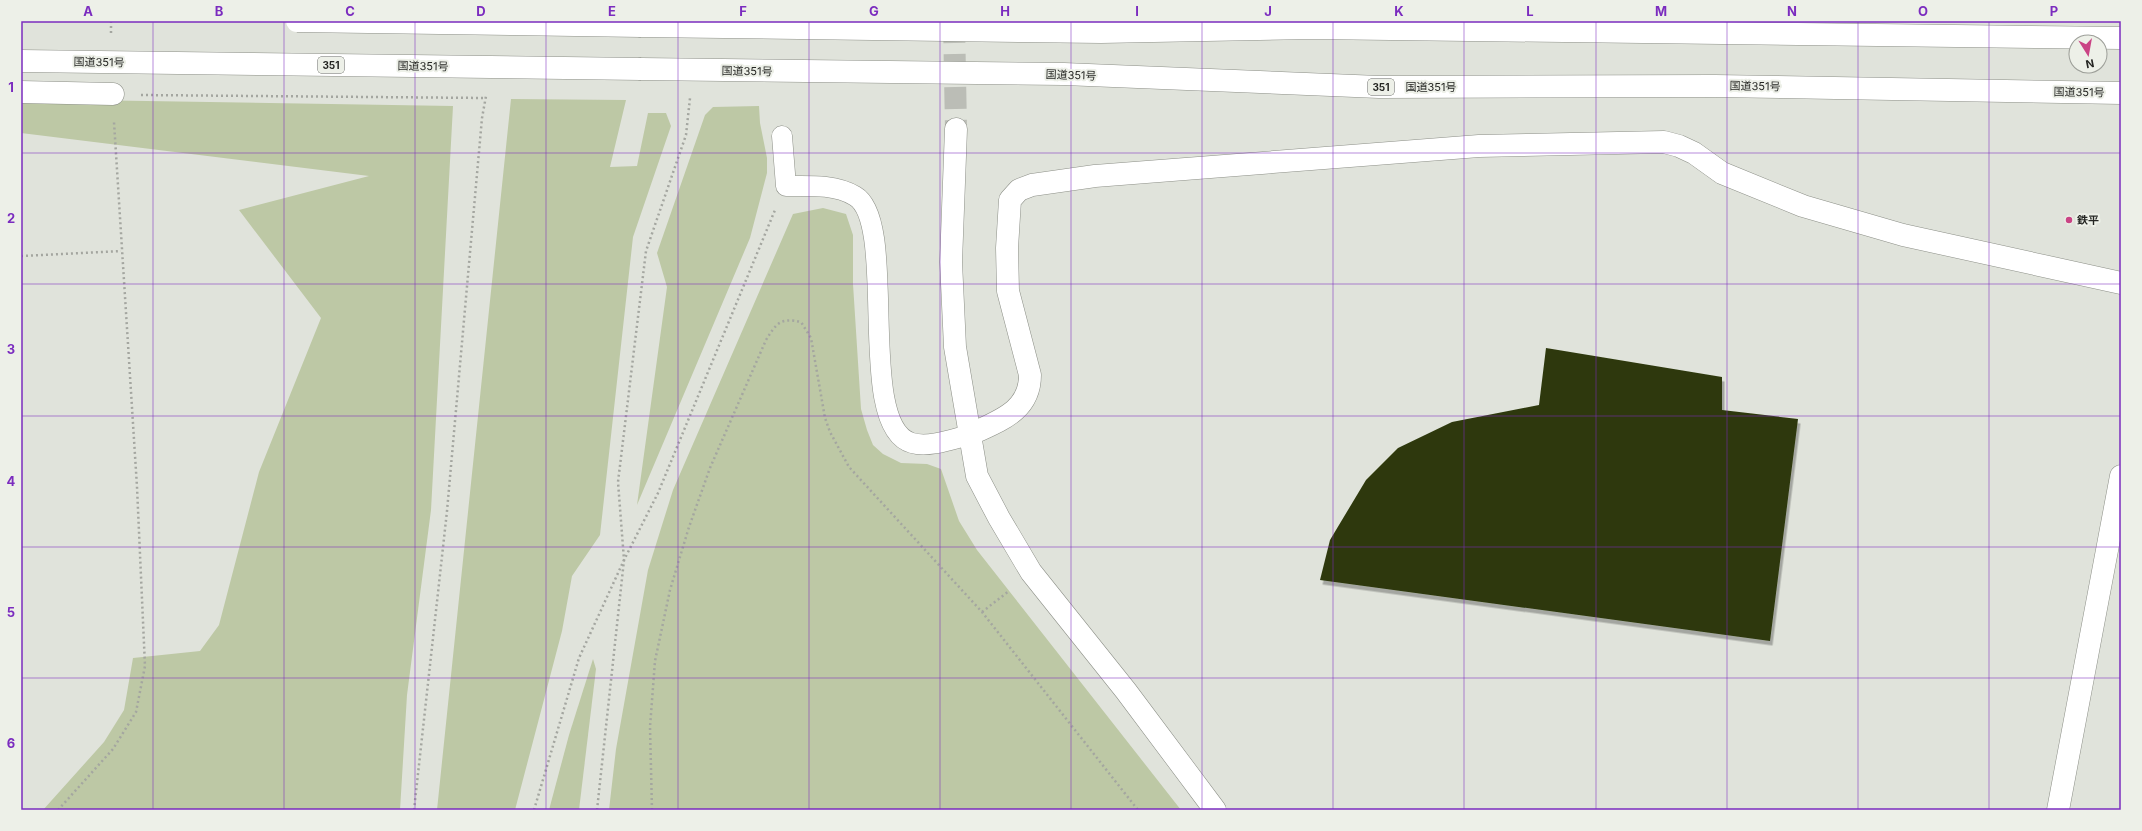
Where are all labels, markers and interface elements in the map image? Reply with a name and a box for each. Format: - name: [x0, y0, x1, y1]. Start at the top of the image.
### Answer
- text: A: [83, 3, 93, 19]
- text: B: [215, 3, 224, 19]
- text: C: [345, 3, 355, 19]
- text: D: [476, 3, 486, 19]
- text: E: [608, 3, 616, 19]
- text: F: [739, 3, 747, 19]
- text: G: [869, 3, 879, 19]
- text: H: [1000, 3, 1010, 19]
- text: I: [1135, 3, 1139, 19]
- text: J: [1264, 3, 1272, 19]
- text: K: [1394, 3, 1404, 19]
- text: L: [1526, 3, 1534, 19]
- text: M: [1655, 3, 1667, 19]
- text: N: [1787, 3, 1797, 19]
- text: O: [1918, 3, 1928, 19]
- text: P: [2050, 3, 2058, 19]
- north arrow: [2068, 34, 2108, 74]
- street label: 国道351号: [73, 55, 125, 69]
- text: N: [2084, 56, 2095, 71]
- road number: 351: [318, 57, 344, 73]
- street label: 国道351号: [397, 59, 449, 73]
- street label: 国道351号: [721, 64, 773, 78]
- street label: 国道351号: [1045, 67, 1097, 83]
- text: 1: [8, 79, 14, 95]
- road number: 351: [1368, 79, 1394, 95]
- street label: 国道351号: [1729, 79, 1781, 93]
- street label: 国道351号: [1406, 80, 1456, 94]
- street label: 国道351号: [2053, 85, 2105, 99]
- text: 2: [7, 210, 15, 226]
- place label: 鉄平: [2077, 213, 2099, 227]
- marker: 鉄平: [2064, 215, 2074, 225]
- text: 3: [7, 341, 15, 357]
- text: 4: [7, 473, 16, 489]
- text: 5: [7, 604, 15, 620]
- text: 6: [7, 735, 15, 751]

